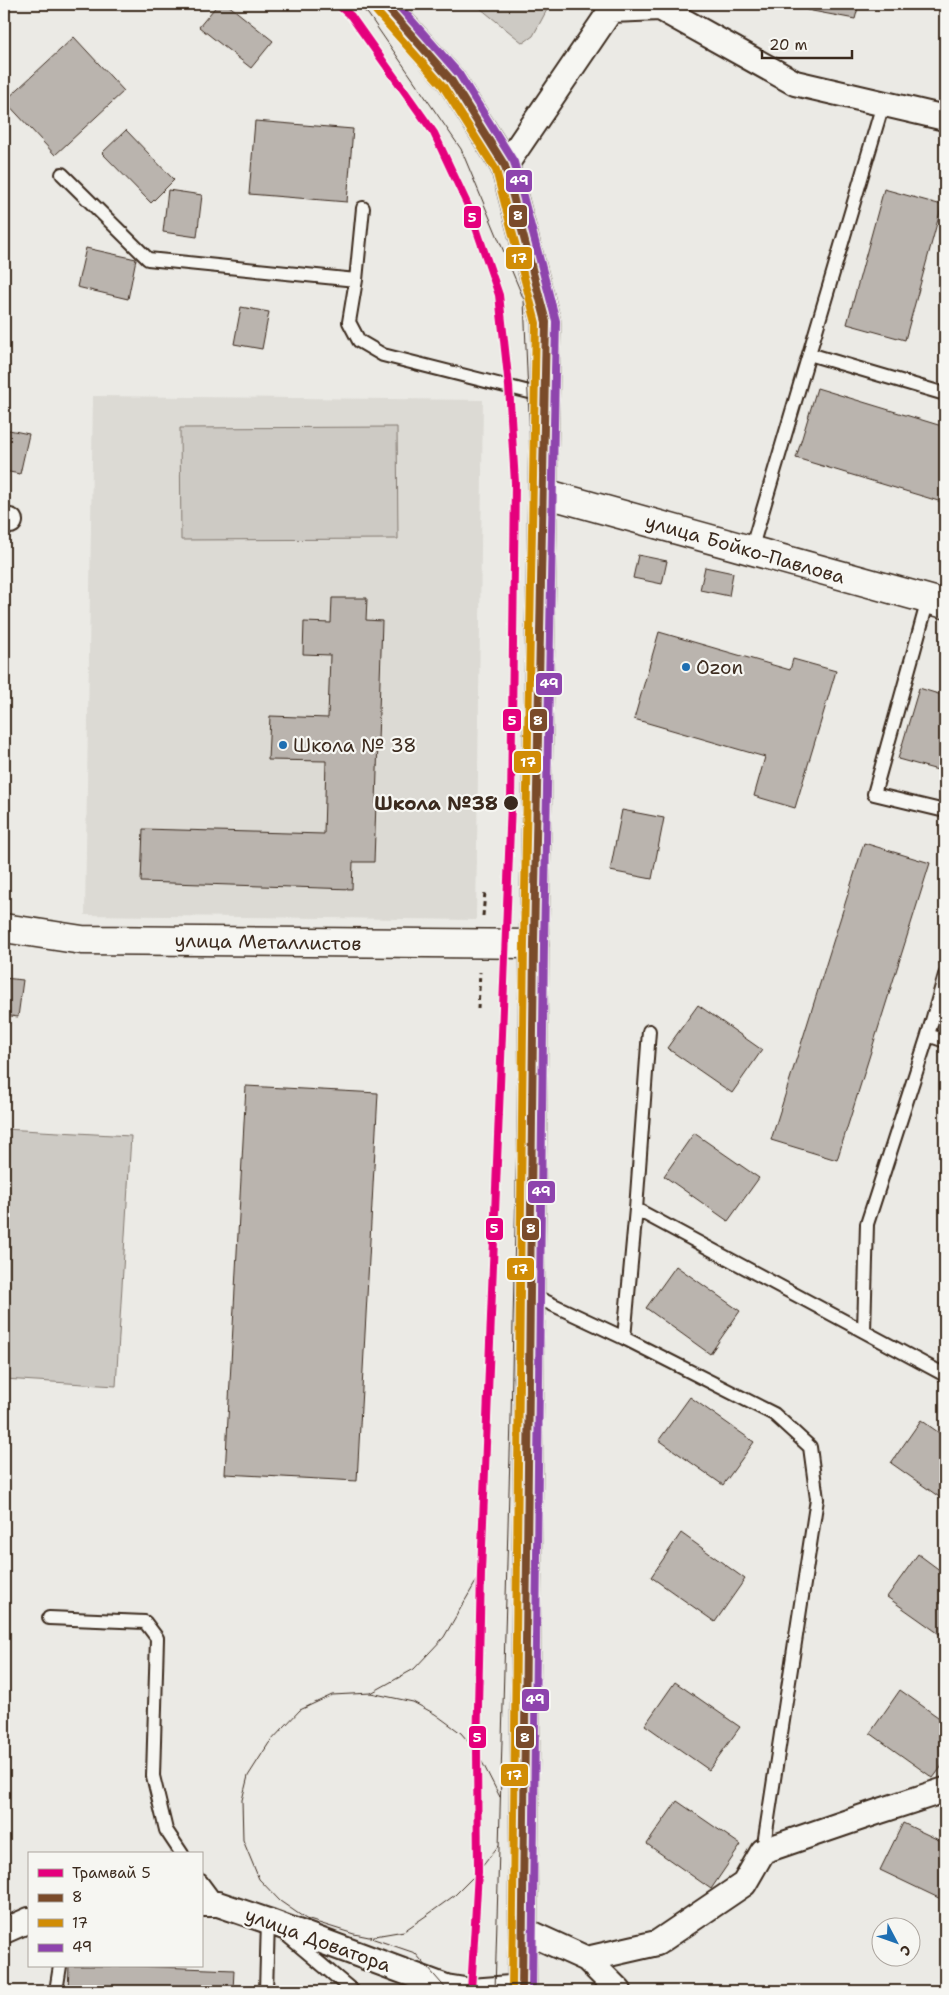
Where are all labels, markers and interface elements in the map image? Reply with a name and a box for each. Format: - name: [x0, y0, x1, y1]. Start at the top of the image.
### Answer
- scale bar: [762, 28, 852, 60]
- text: 20 m: [769, 35, 808, 55]
- line badge: 49: [505, 169, 533, 193]
- text: 49: [509, 171, 529, 189]
- line badge: 8: [508, 204, 528, 228]
- line badge: 5: [463, 205, 482, 229]
- text: 8: [513, 206, 523, 224]
- text: 5: [468, 208, 477, 226]
- line badge: 17: [505, 246, 533, 270]
- text: 17: [511, 249, 527, 267]
- street label: улица Бойко-Павлова: [642, 509, 848, 590]
- place label: Ozon: [696, 655, 743, 680]
- marker: Ozon: [680, 661, 692, 673]
- line badge: 49: [535, 672, 563, 696]
- text: 49: [539, 674, 559, 692]
- line badge: 5: [502, 708, 522, 732]
- line badge: 8: [529, 708, 548, 732]
- text: 5: [508, 711, 517, 729]
- text: 8: [533, 711, 543, 729]
- place label: Школа № 38: [293, 733, 417, 758]
- marker: Школа № 38: [277, 739, 289, 751]
- line badge: 17: [513, 750, 542, 774]
- text: 17: [520, 753, 536, 771]
- place label: Школа №38: [374, 791, 498, 816]
- marker: Школа №38: [502, 794, 520, 812]
- street label: улица Металлистов: [174, 928, 362, 956]
- line badge: 49: [527, 1180, 556, 1204]
- text: 49: [531, 1182, 551, 1200]
- line badge: 5: [485, 1217, 504, 1241]
- line badge: 8: [521, 1217, 540, 1241]
- text: 5: [490, 1219, 499, 1237]
- text: 8: [526, 1219, 536, 1237]
- line badge: 17: [506, 1257, 535, 1281]
- text: 17: [512, 1260, 528, 1278]
- line badge: 49: [521, 1688, 550, 1712]
- text: 49: [525, 1690, 545, 1708]
- line badge: 5: [468, 1725, 487, 1749]
- line badge: 8: [515, 1725, 535, 1749]
- text: 5: [473, 1728, 482, 1746]
- text: 8: [520, 1728, 530, 1746]
- line badge: 17: [500, 1763, 529, 1787]
- text: 17: [506, 1766, 522, 1784]
- legend: [28, 1852, 202, 1968]
- text: Трамвай 5: [72, 1863, 151, 1883]
- text: 8: [72, 1887, 83, 1907]
- street label: улица Доватора: [242, 1902, 395, 1978]
- text: 17: [72, 1913, 88, 1933]
- north arrow: [872, 1918, 922, 1968]
- text: 49: [72, 1937, 92, 1957]
- text: С: [896, 1941, 915, 1960]

